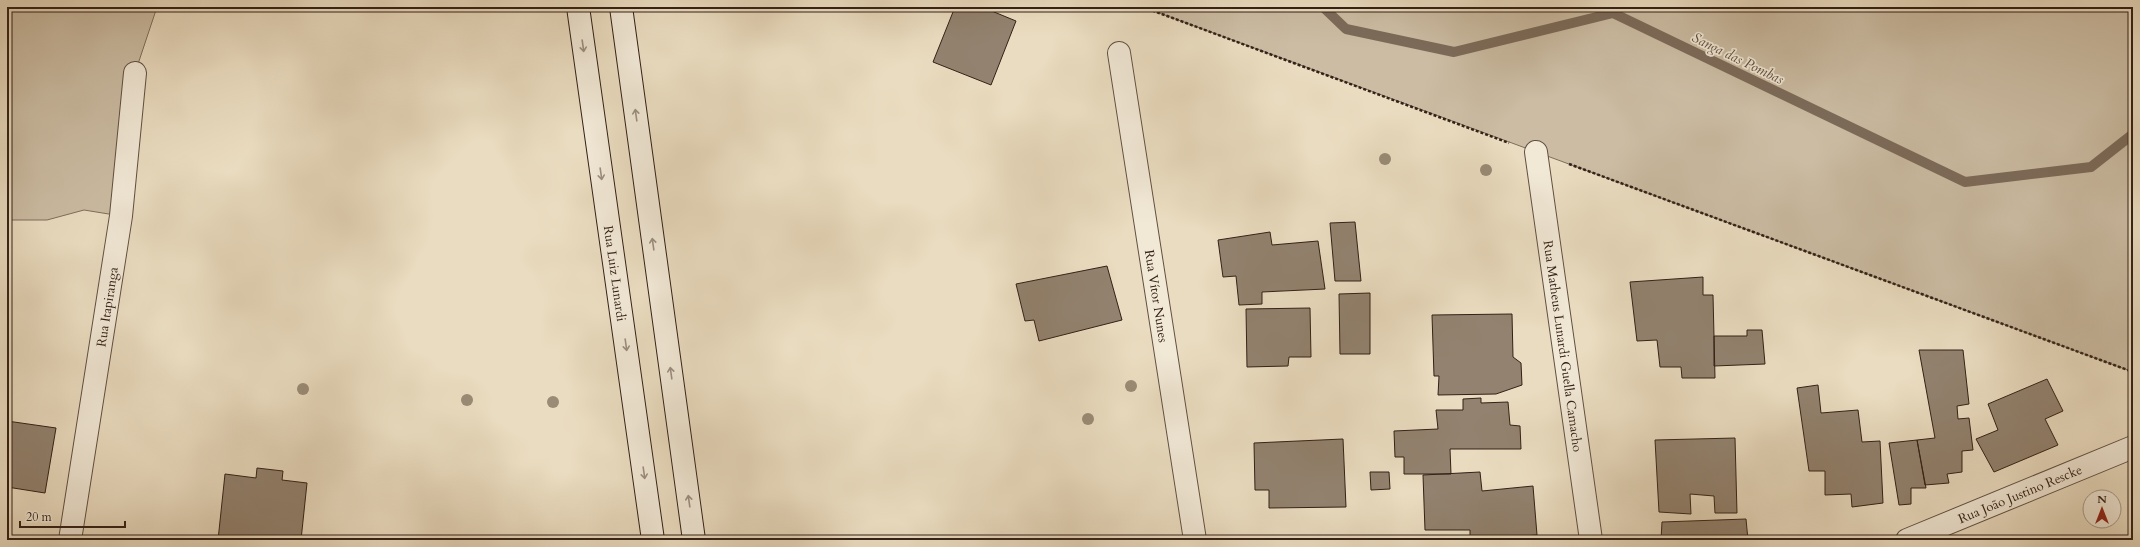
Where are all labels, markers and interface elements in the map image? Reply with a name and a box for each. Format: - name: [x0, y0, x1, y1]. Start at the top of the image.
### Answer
- water label: Sanga das Pombas: [1689, 28, 1787, 89]
- one-way arrow: [579, 39, 587, 52]
- one-way arrow: [632, 109, 639, 122]
- one-way arrow: [597, 167, 605, 180]
- street label: Rua Luiz Lunardi: [599, 224, 630, 323]
- one-way arrow: [649, 238, 657, 251]
- street label: Rua Matheus Lunardi Guella Camacho: [1539, 239, 1586, 453]
- street label: Rua Vítor Nunes: [1140, 248, 1172, 344]
- street label: Rua Itapiranga: [93, 265, 123, 348]
- one-way arrow: [622, 338, 630, 351]
- one-way arrow: [667, 367, 675, 380]
- street label: Rua João Justino Rescke: [1955, 461, 2085, 528]
- one-way arrow: [640, 466, 648, 479]
- north arrow: [2082, 489, 2122, 529]
- text: N: [2097, 492, 2107, 507]
- one-way arrow: [685, 495, 693, 508]
- scale bar: [20, 503, 125, 529]
- text: 20 m: [26, 509, 53, 525]

